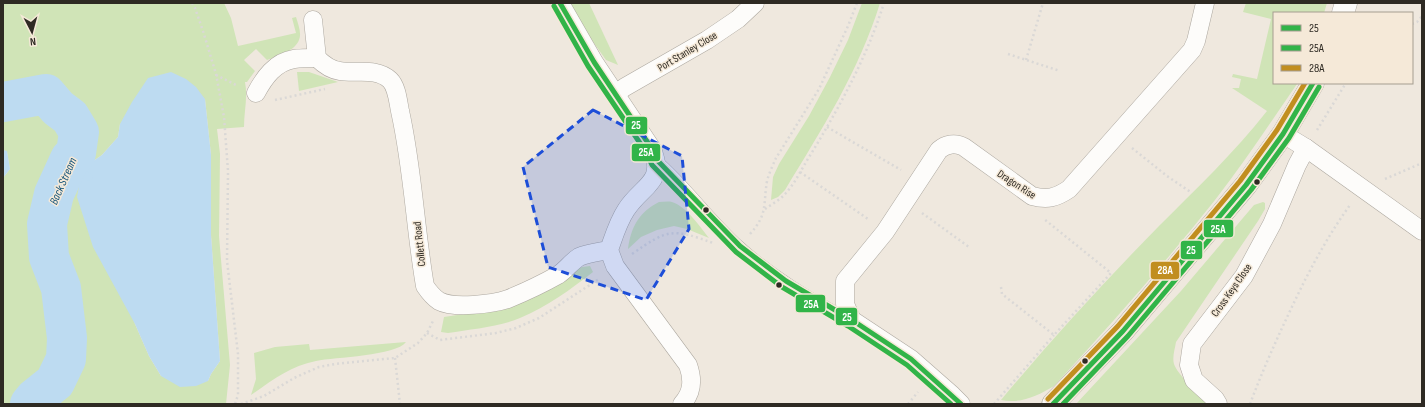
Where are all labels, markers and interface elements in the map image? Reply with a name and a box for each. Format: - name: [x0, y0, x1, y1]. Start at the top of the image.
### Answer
- north arrow: [12, 12, 52, 52]
- legend: [1273, 12, 1413, 84]
- text: 25: [1309, 21, 1319, 36]
- street label: Port Stanley Close: [655, 29, 719, 74]
- text: N: [29, 35, 37, 48]
- text: 25A: [1309, 41, 1325, 56]
- text: 28A: [1309, 61, 1325, 76]
- line badge: 25: [625, 116, 648, 135]
- text: 25: [631, 119, 641, 132]
- line badge: 25A: [631, 143, 661, 162]
- text: 25A: [639, 146, 654, 159]
- water label: Back Stream: [46, 155, 81, 207]
- street label: Dragon Rise: [995, 167, 1039, 202]
- unlabelled marker: [1252, 177, 1262, 187]
- unlabelled marker: [701, 205, 711, 215]
- line badge: 25A: [1203, 219, 1234, 238]
- street label: Collett Road: [411, 220, 428, 267]
- text: 25A: [1211, 223, 1226, 236]
- line badge: 25: [1180, 240, 1203, 260]
- text: 25: [1186, 244, 1196, 257]
- line badge: 28A: [1150, 261, 1180, 280]
- street label: Cross Keys Close: [1208, 261, 1254, 319]
- text: 28A: [1157, 264, 1173, 277]
- unlabelled marker: [774, 280, 784, 290]
- line badge: 25A: [795, 294, 826, 313]
- text: 25A: [804, 298, 819, 311]
- line badge: 25: [835, 307, 858, 326]
- text: 25: [842, 311, 852, 324]
- unlabelled marker: [1080, 356, 1090, 366]

